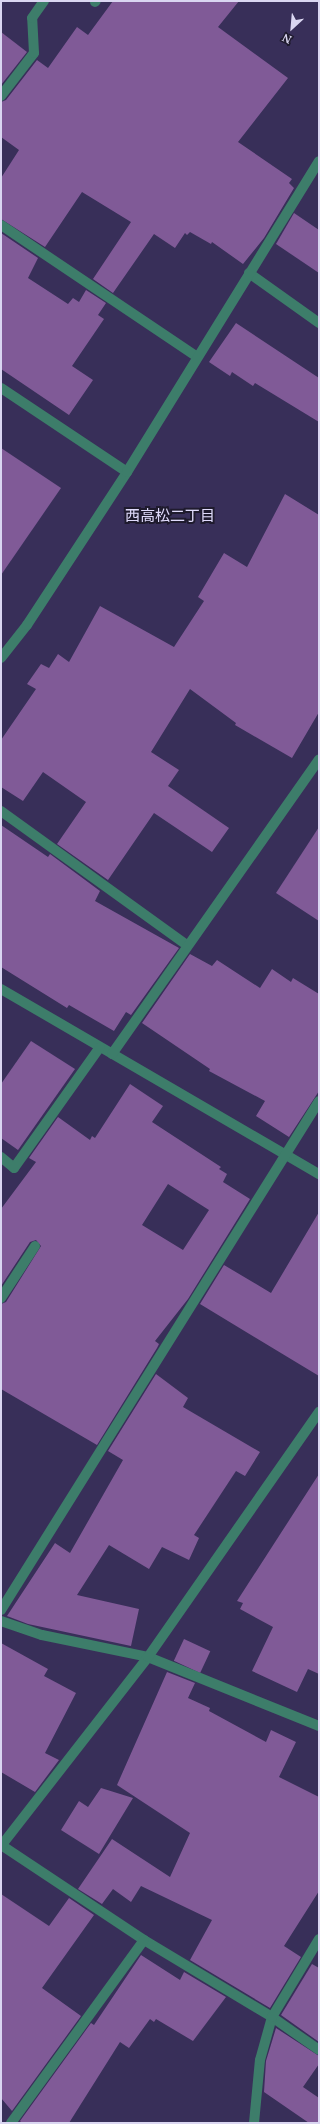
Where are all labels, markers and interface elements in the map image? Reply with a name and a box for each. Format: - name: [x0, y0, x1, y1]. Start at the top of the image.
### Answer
- north arrow: [272, 8, 312, 48]
- text: N: [279, 31, 294, 48]
- district label: 西高松二丁目: [125, 507, 215, 525]

